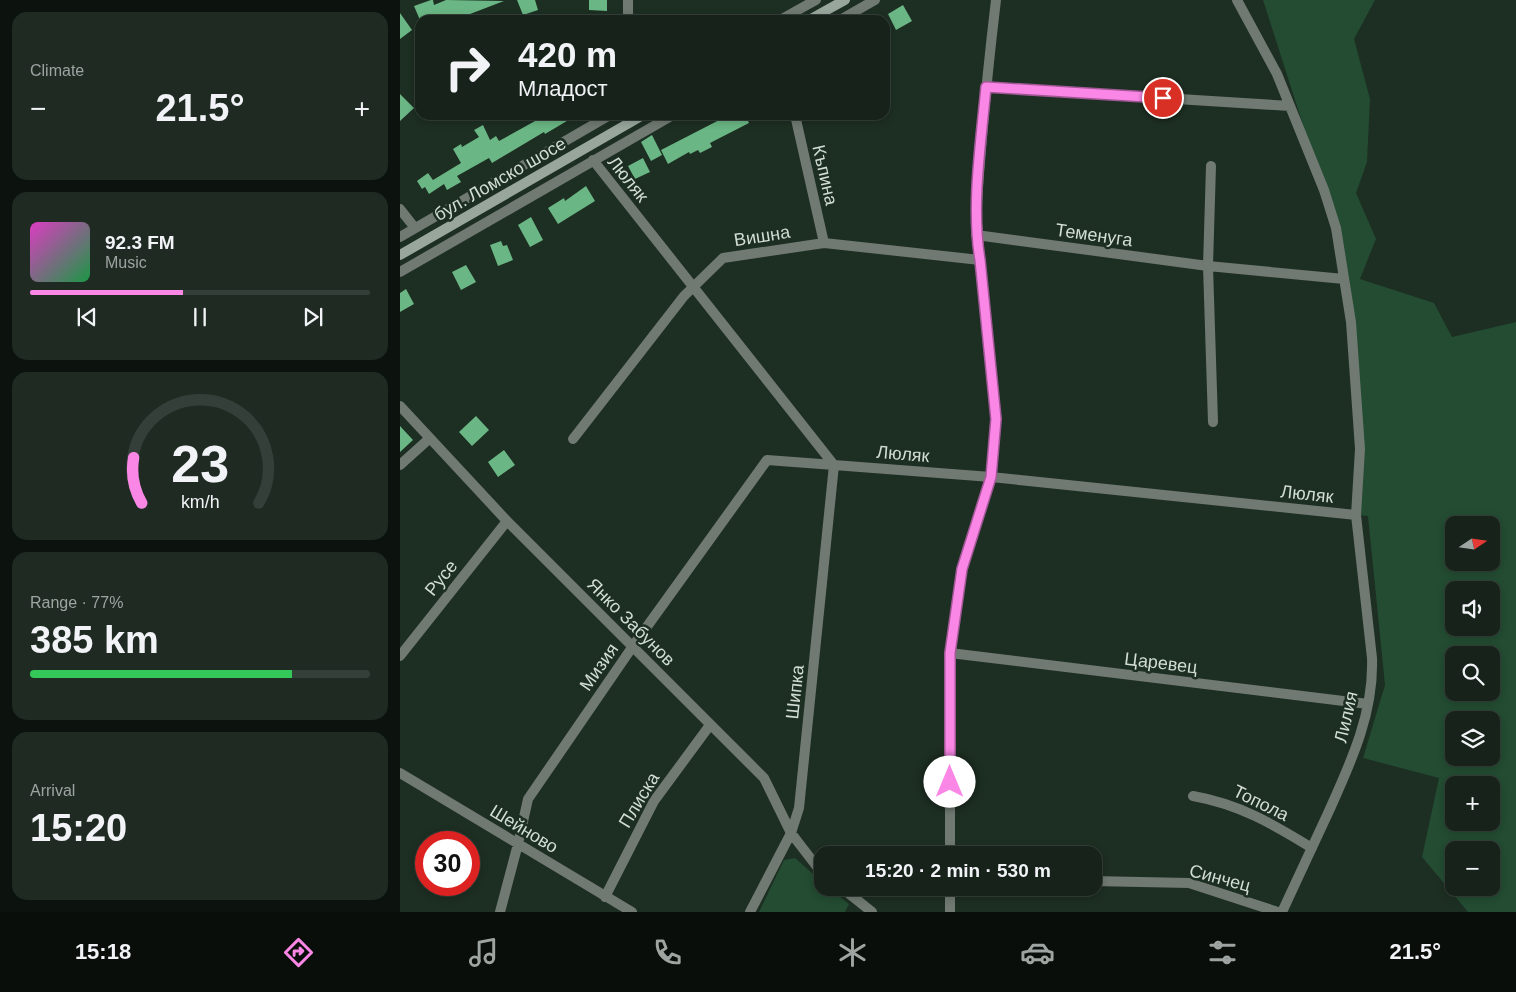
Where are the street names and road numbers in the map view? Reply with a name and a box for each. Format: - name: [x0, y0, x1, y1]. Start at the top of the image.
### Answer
- street label: бул. Ломско шосе: [431, 133, 569, 225]
- street label: Къпина: [808, 143, 842, 208]
- street label: Люляк: [604, 152, 653, 206]
- street label: Теменуга: [1054, 220, 1135, 250]
- street label: Вишна: [733, 222, 792, 250]
- street label: Люляк: [876, 442, 930, 466]
- street label: Люляк: [1280, 481, 1335, 507]
- street label: Русе: [421, 556, 461, 600]
- street label: Янко Забунов: [583, 574, 679, 670]
- street label: Мизия: [576, 640, 622, 694]
- street label: Царевец: [1123, 649, 1199, 677]
- street label: Шипка: [782, 663, 808, 720]
- street label: Лилия: [1330, 689, 1362, 745]
- street label: Плиска: [615, 768, 664, 831]
- street label: Топола: [1230, 781, 1293, 825]
- street label: Шейново: [486, 801, 562, 857]
- street label: Синчец: [1187, 860, 1253, 896]

